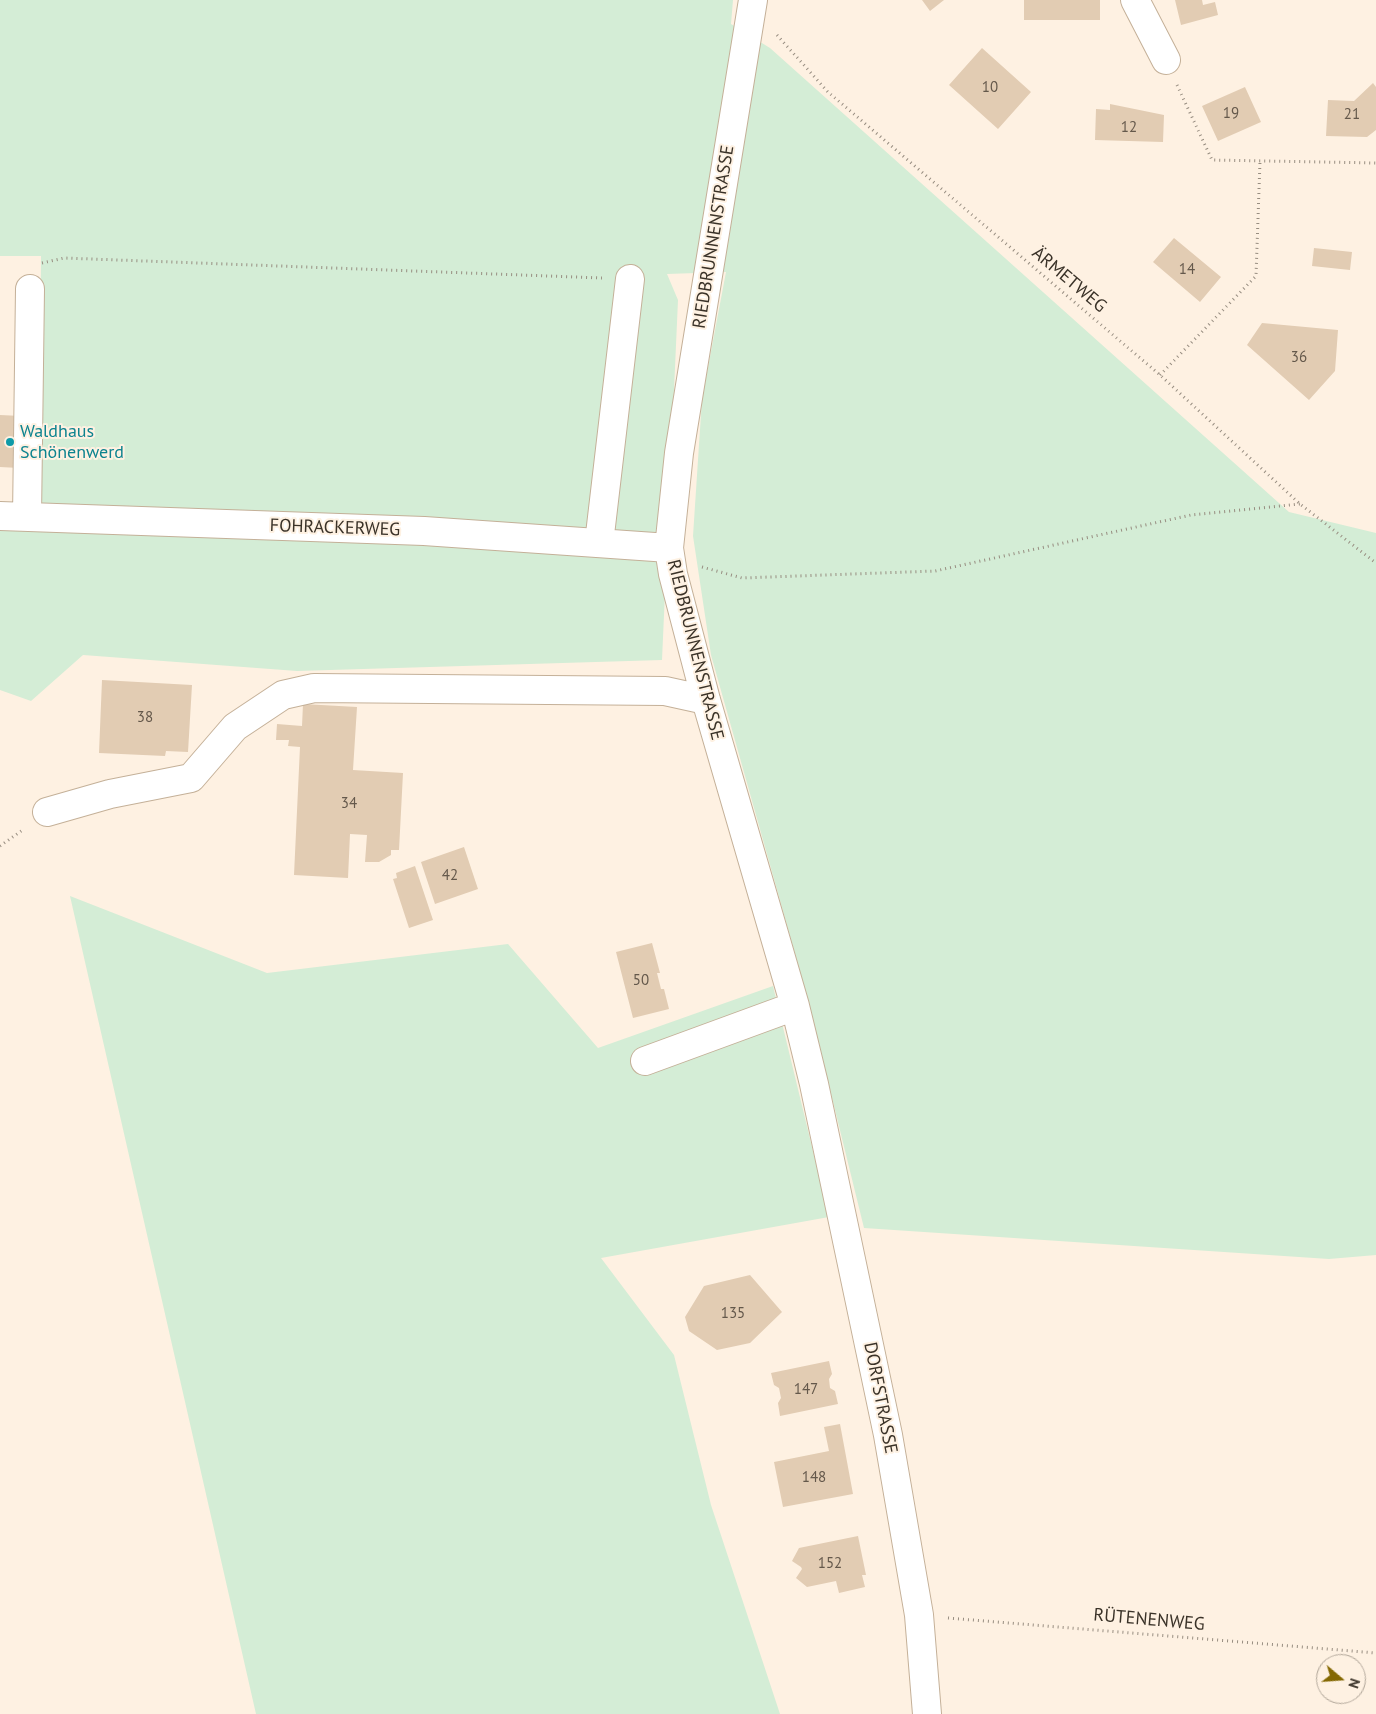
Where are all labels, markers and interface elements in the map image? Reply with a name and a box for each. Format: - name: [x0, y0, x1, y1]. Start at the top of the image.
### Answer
- house number: 10: [982, 79, 998, 97]
- house number: 19: [1223, 105, 1239, 123]
- house number: 21: [1344, 106, 1360, 124]
- house number: 12: [1121, 119, 1137, 137]
- street label: RIEDBRUNNENSTRASSE: [689, 144, 739, 330]
- street label: ÄRMETWEG: [1027, 243, 1111, 317]
- house number: 14: [1179, 261, 1195, 279]
- house number: 36: [1291, 349, 1307, 367]
- place label: Waldhaus Schönenwerd: [20, 421, 124, 464]
- marker: Waldhaus Schönenwerd: [4, 436, 16, 448]
- street label: FOHRACKERWEG: [269, 515, 401, 541]
- street label: RIEDBRUNNENSTRASSE: [662, 557, 728, 743]
- house number: 38: [137, 709, 153, 727]
- house number: 34: [341, 795, 357, 813]
- house number: 42: [442, 867, 458, 885]
- house number: 50: [633, 972, 649, 990]
- house number: 135: [721, 1305, 745, 1323]
- street label: DORFSTRASSE: [859, 1340, 901, 1456]
- house number: 147: [794, 1381, 818, 1399]
- house number: 148: [802, 1469, 826, 1487]
- house number: 152: [818, 1555, 842, 1573]
- street label: RÜTENENWEG: [1093, 1604, 1205, 1636]
- north arrow: [1316, 1654, 1366, 1704]
- text: N: [1344, 1676, 1364, 1690]

